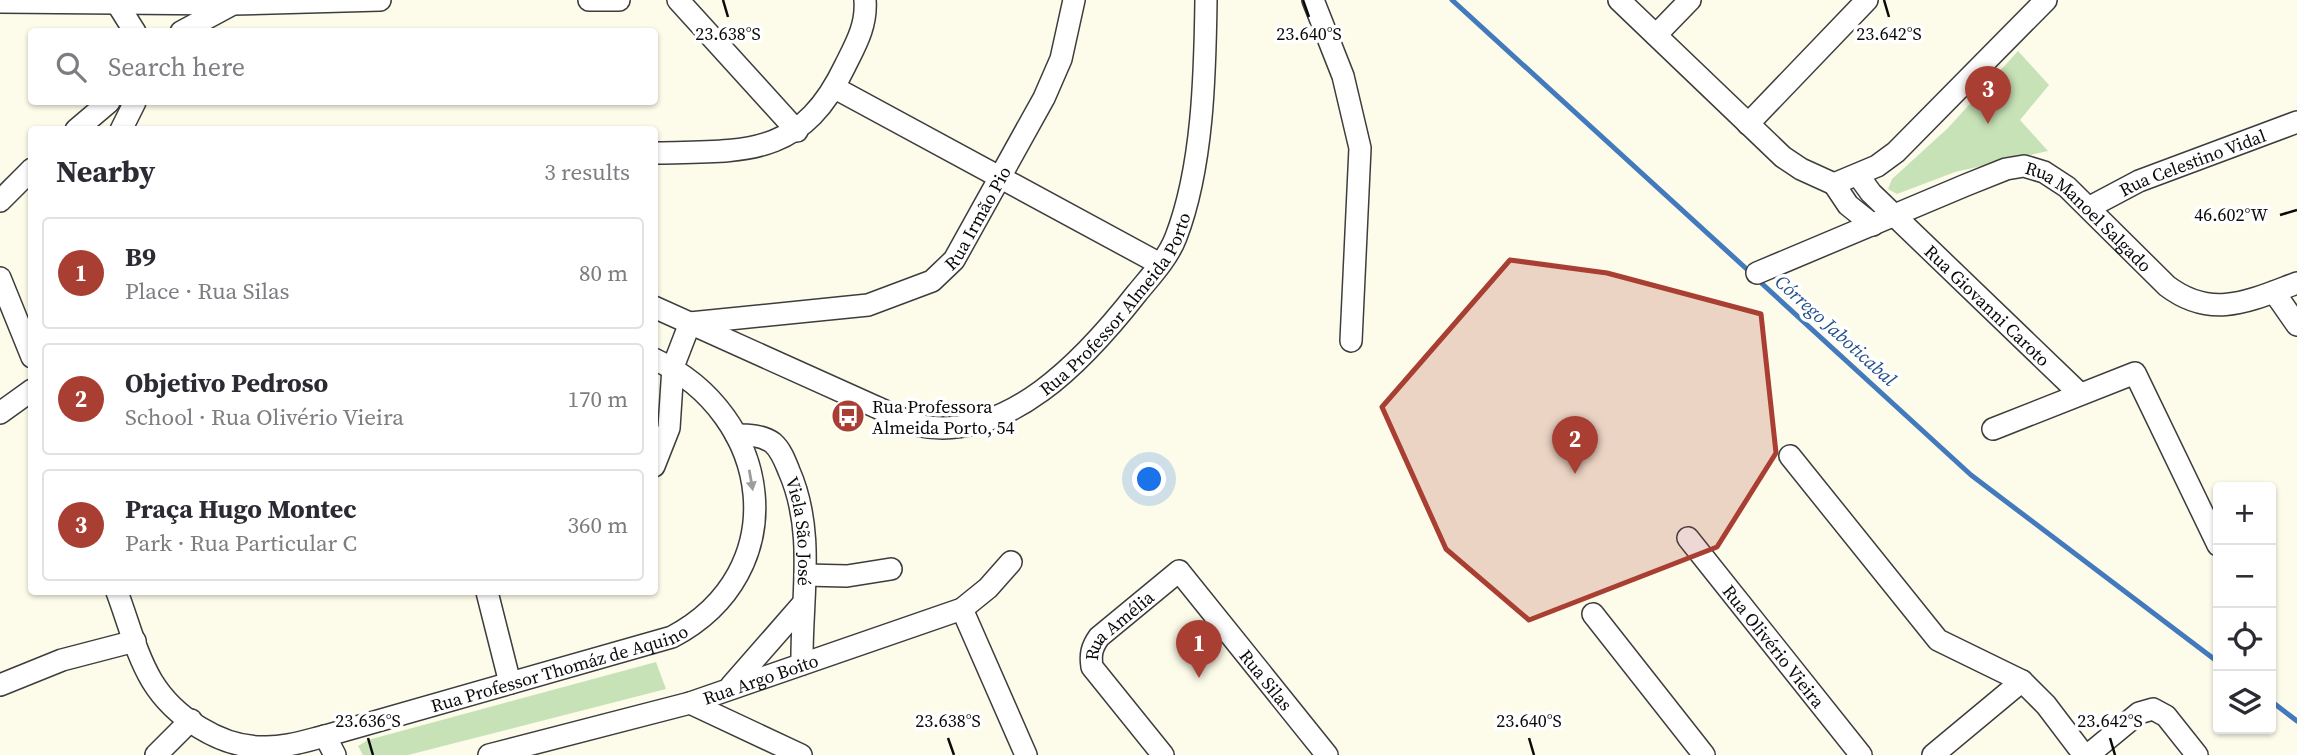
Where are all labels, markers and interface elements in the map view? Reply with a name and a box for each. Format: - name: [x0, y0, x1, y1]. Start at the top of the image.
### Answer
- text: 23.638°S: [695, 21, 761, 46]
- text: 23.640°S: [1276, 21, 1342, 46]
- text: 23.642°S: [1856, 21, 1922, 46]
- search box: [28, 28, 658, 105]
- icon: search: [52, 48, 90, 86]
- text: Search here: [108, 49, 245, 85]
- pin: 3: [1965, 66, 2011, 124]
- street label: Rua Celestino Vidal: [2114, 122, 2269, 202]
- text: Nearby: [56, 151, 155, 192]
- street label: Rua Manoel Salgado: [2022, 155, 2158, 277]
- text: 3 results: [544, 156, 630, 188]
- street label: Rua Irmão Pio: [939, 161, 1016, 275]
- text: 46.602°W: [2194, 202, 2268, 227]
- street label: Rua Professor Almeida Porto: [1034, 209, 1196, 401]
- text: B9: [125, 239, 156, 275]
- street label: Rua Giovanni Caroto: [1919, 239, 2056, 372]
- text: 1: [75, 257, 87, 289]
- text: 80 m: [579, 257, 628, 289]
- water label: Córrego Jaboticabal: [1770, 269, 1903, 392]
- text: Place · Rua Silas: [125, 275, 290, 307]
- text: Objetivo Pedroso: [125, 365, 328, 401]
- text: 2: [75, 383, 87, 415]
- text: 170 m: [567, 383, 628, 415]
- place label: Rua Professora Almeida Porto, 54: [872, 394, 1015, 440]
- bus stop icon: Rua Professora Almeida Porto, 54: [829, 397, 867, 435]
- text: School · Rua Olivério Vieira: [125, 401, 404, 433]
- pin: 2: [1552, 416, 1598, 474]
- your location: [1132, 462, 1166, 496]
- one-way arrow: [746, 469, 757, 491]
- street label: Viela São José: [780, 473, 818, 586]
- map controls: [2213, 482, 2276, 734]
- button: +: [2213, 482, 2276, 545]
- text: Praça Hugo Montec: [125, 491, 357, 527]
- text: 3: [75, 509, 87, 541]
- text: 360 m: [567, 509, 628, 541]
- text: Park · Rua Particular C: [125, 527, 357, 559]
- button: −: [2213, 545, 2276, 608]
- street label: Rua Olivério Vieira: [1717, 579, 1831, 713]
- street label: Rua Amélia: [1078, 584, 1160, 662]
- button: locate: [2213, 608, 2276, 671]
- street label: Rua Professor Thomáz de Aquino: [428, 618, 693, 718]
- pin: 1: [1176, 620, 1222, 678]
- street label: Rua Silas: [1234, 644, 1299, 716]
- street label: Rua Argo Boito: [699, 647, 821, 710]
- button: layers: [2213, 671, 2276, 734]
- text: 23.636°S: [335, 708, 401, 733]
- text: 23.638°S: [915, 708, 981, 733]
- text: 23.640°S: [1496, 708, 1562, 733]
- text: 23.642°S: [2077, 708, 2143, 733]

